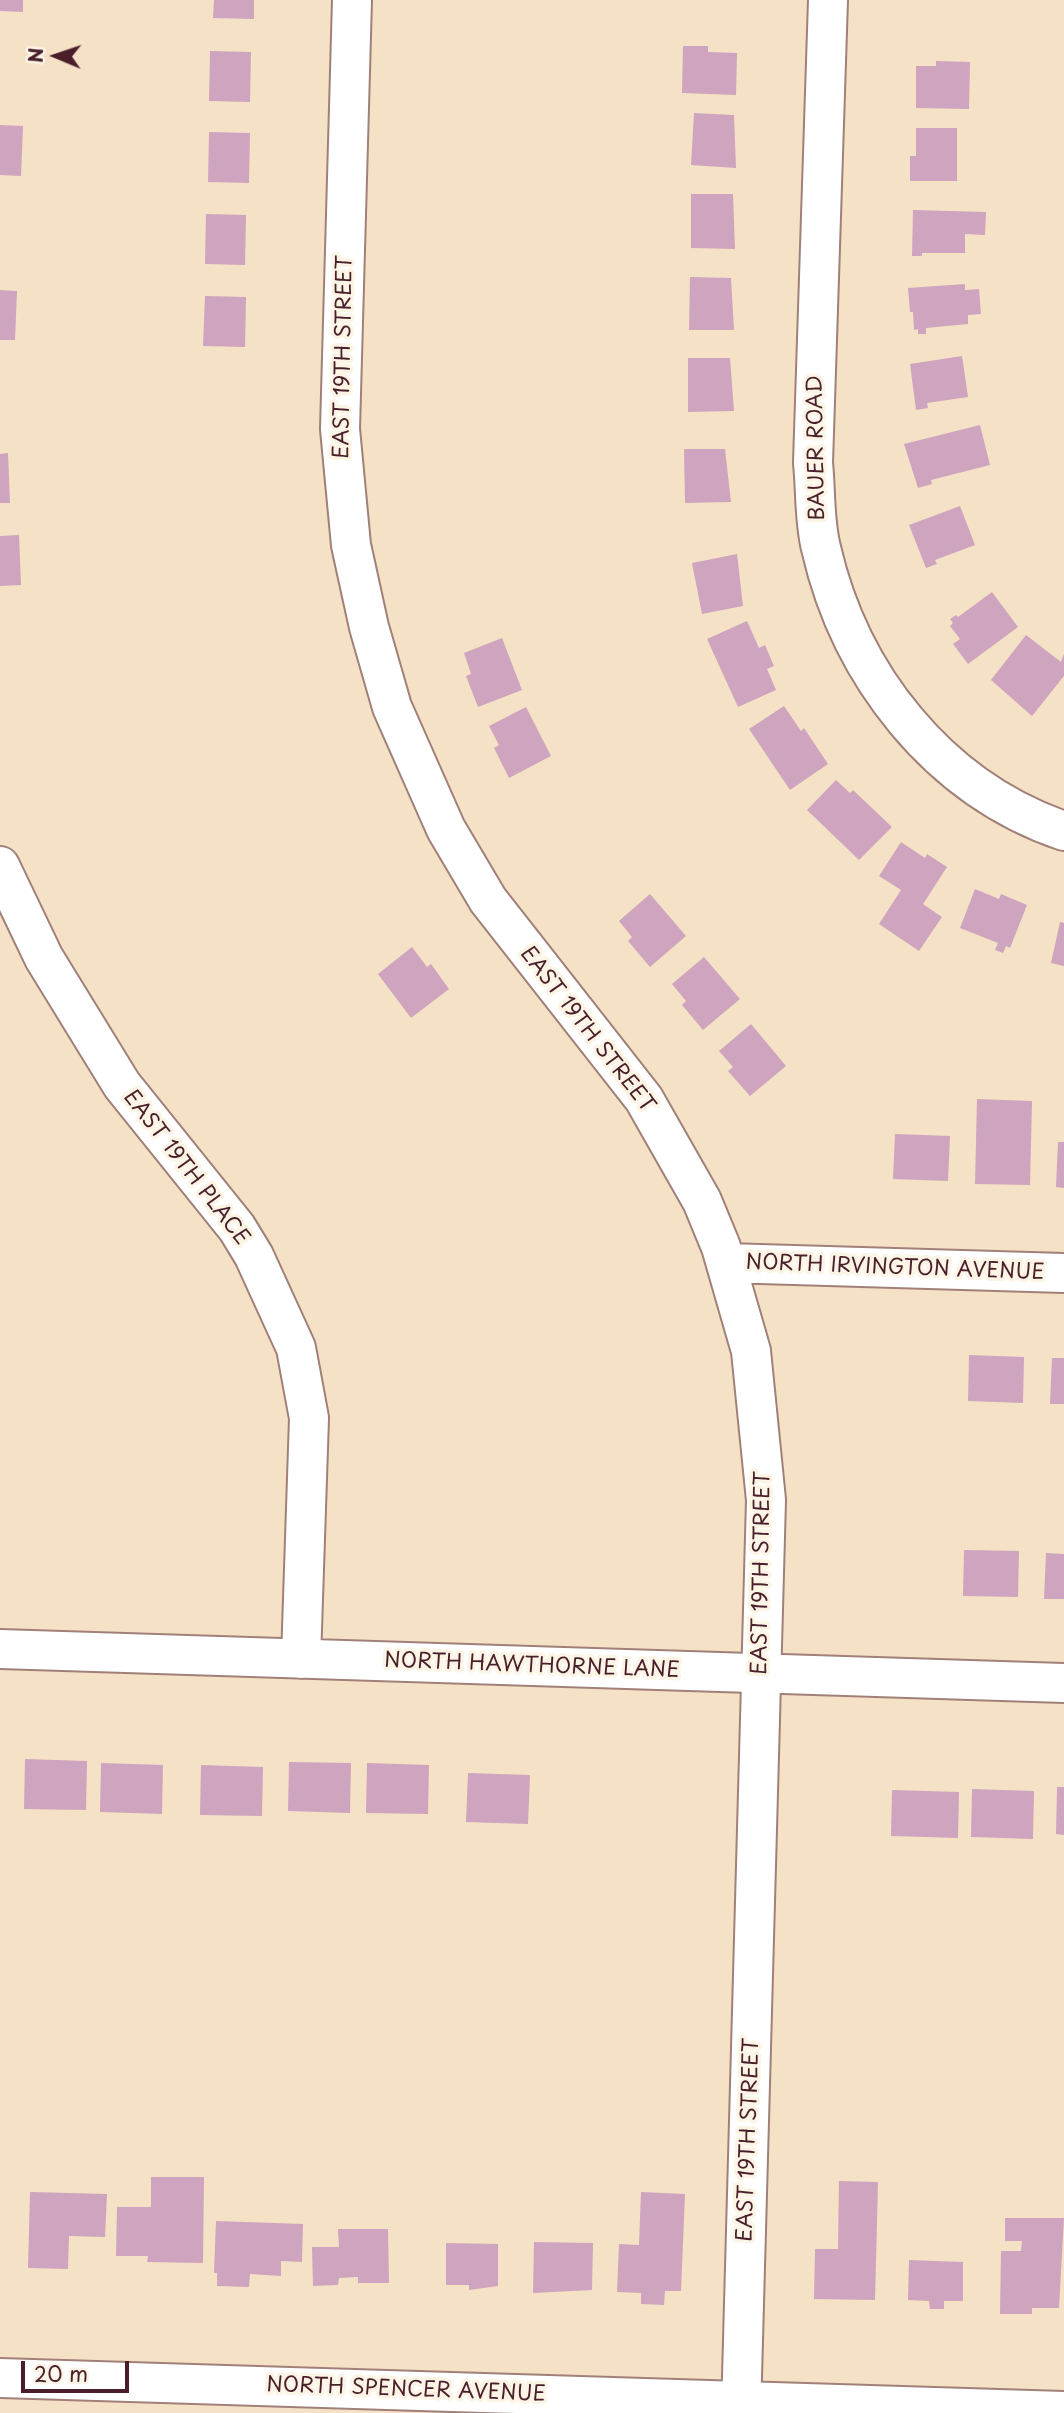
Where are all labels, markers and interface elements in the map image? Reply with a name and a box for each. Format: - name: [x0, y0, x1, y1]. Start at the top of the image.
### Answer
- north arrow: [21, 21, 91, 91]
- text: N: [21, 47, 49, 63]
- street label: EAST 19TH STREET: [330, 255, 358, 459]
- street label: BAUER ROAD: [803, 375, 831, 521]
- street label: EAST 19TH STREET: [514, 942, 660, 1118]
- street label: EAST 19TH PLACE: [118, 1085, 254, 1251]
- street label: NORTH IRVINGTON AVENUE: [745, 1250, 1045, 1286]
- street label: EAST 19TH STREET: [748, 1471, 776, 1675]
- street label: NORTH HAWTHORNE LANE: [384, 1648, 680, 1684]
- street label: EAST 19TH STREET: [733, 2038, 765, 2242]
- scale bar: [24, 2346, 133, 2390]
- text: 20 m: [34, 2357, 88, 2389]
- street label: NORTH SPENCER AVENUE: [266, 2373, 546, 2407]

